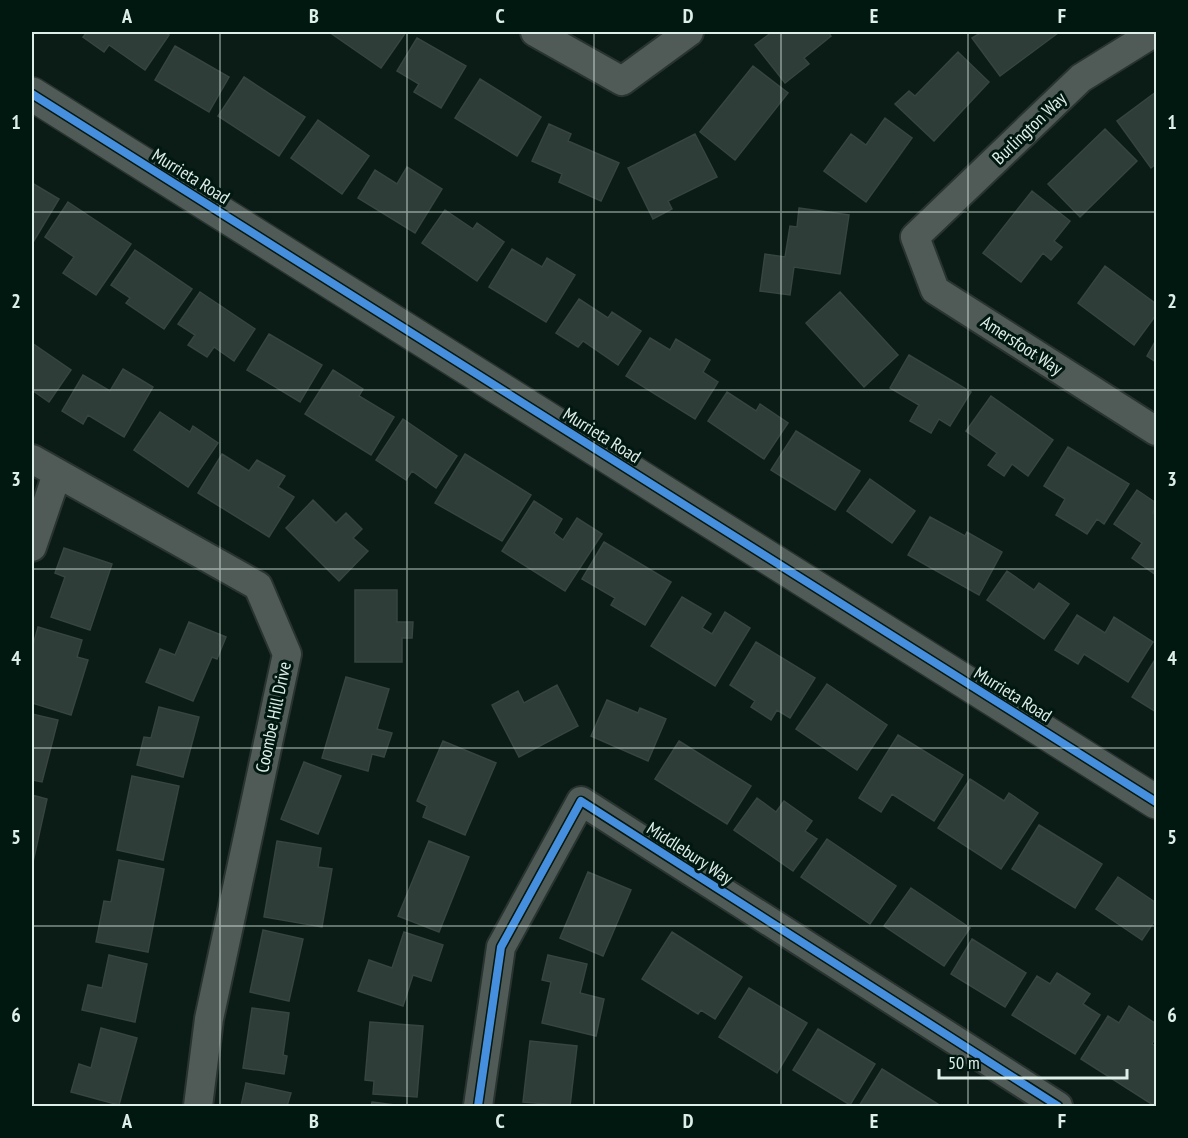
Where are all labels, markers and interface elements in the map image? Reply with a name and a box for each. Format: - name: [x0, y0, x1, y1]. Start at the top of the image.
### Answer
- text: A: [121, 3, 133, 29]
- text: B: [309, 3, 319, 29]
- text: C: [495, 3, 505, 29]
- text: D: [683, 3, 694, 29]
- text: E: [870, 3, 878, 29]
- text: F: [1058, 3, 1066, 29]
- street label: Burlington Way: [987, 87, 1071, 169]
- text: 1: [11, 109, 21, 135]
- text: 1: [1167, 109, 1177, 135]
- street label: Murrieta Road: [148, 143, 234, 209]
- text: 2: [11, 288, 21, 314]
- text: 2: [1167, 288, 1177, 314]
- street label: Amersfoot Way: [977, 310, 1067, 380]
- street label: Murrieta Road: [559, 402, 645, 468]
- text: 3: [11, 466, 21, 492]
- text: 3: [1167, 466, 1177, 492]
- text: 4: [11, 645, 21, 671]
- text: 4: [1167, 645, 1177, 671]
- street label: Coombe Hill Drive: [250, 660, 296, 774]
- street label: Murrieta Road: [970, 661, 1056, 727]
- street label: Middlebury Way: [642, 817, 738, 890]
- text: 5: [11, 824, 21, 850]
- text: 5: [1167, 824, 1177, 850]
- text: 6: [11, 1002, 21, 1028]
- text: 6: [1167, 1002, 1177, 1028]
- scale bar: [939, 1042, 1126, 1080]
- text: 50 m: [948, 1051, 980, 1074]
- text: A: [121, 1108, 133, 1134]
- text: B: [309, 1108, 319, 1134]
- text: C: [495, 1108, 505, 1134]
- text: D: [683, 1108, 694, 1134]
- text: E: [870, 1108, 878, 1134]
- text: F: [1058, 1108, 1066, 1134]

